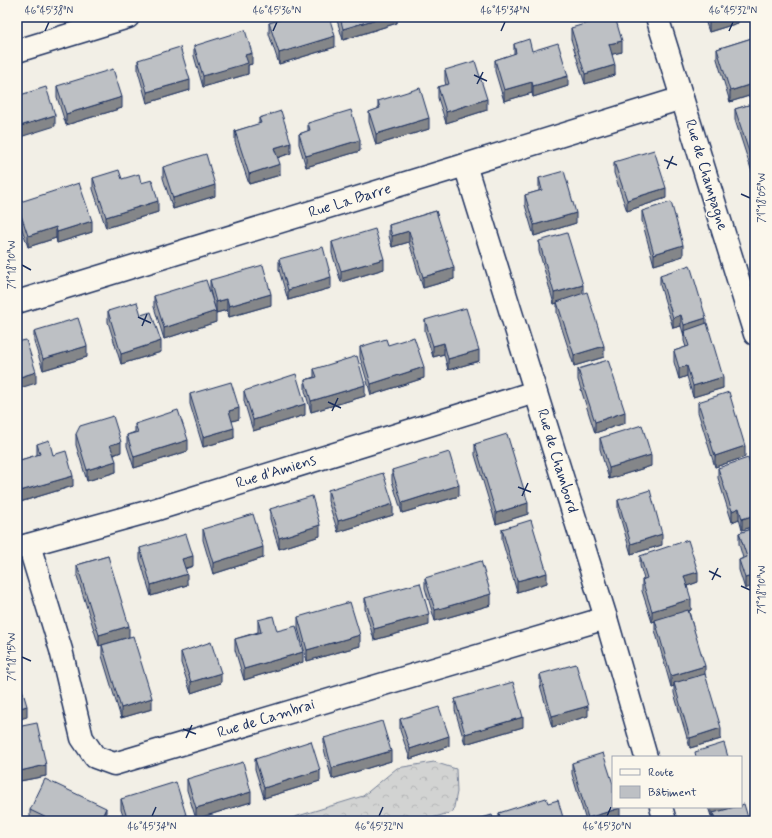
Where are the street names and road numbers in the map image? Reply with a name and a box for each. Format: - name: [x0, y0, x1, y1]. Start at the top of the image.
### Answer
- street label: Rue de Champagne: [679, 117, 732, 233]
- street label: Rue La Barre: [306, 179, 394, 223]
- street label: Rue de Chambord: [532, 406, 582, 516]
- street label: Rue d'Amiens: [233, 450, 319, 494]
- street label: Rue de Cambrai: [215, 695, 317, 743]

